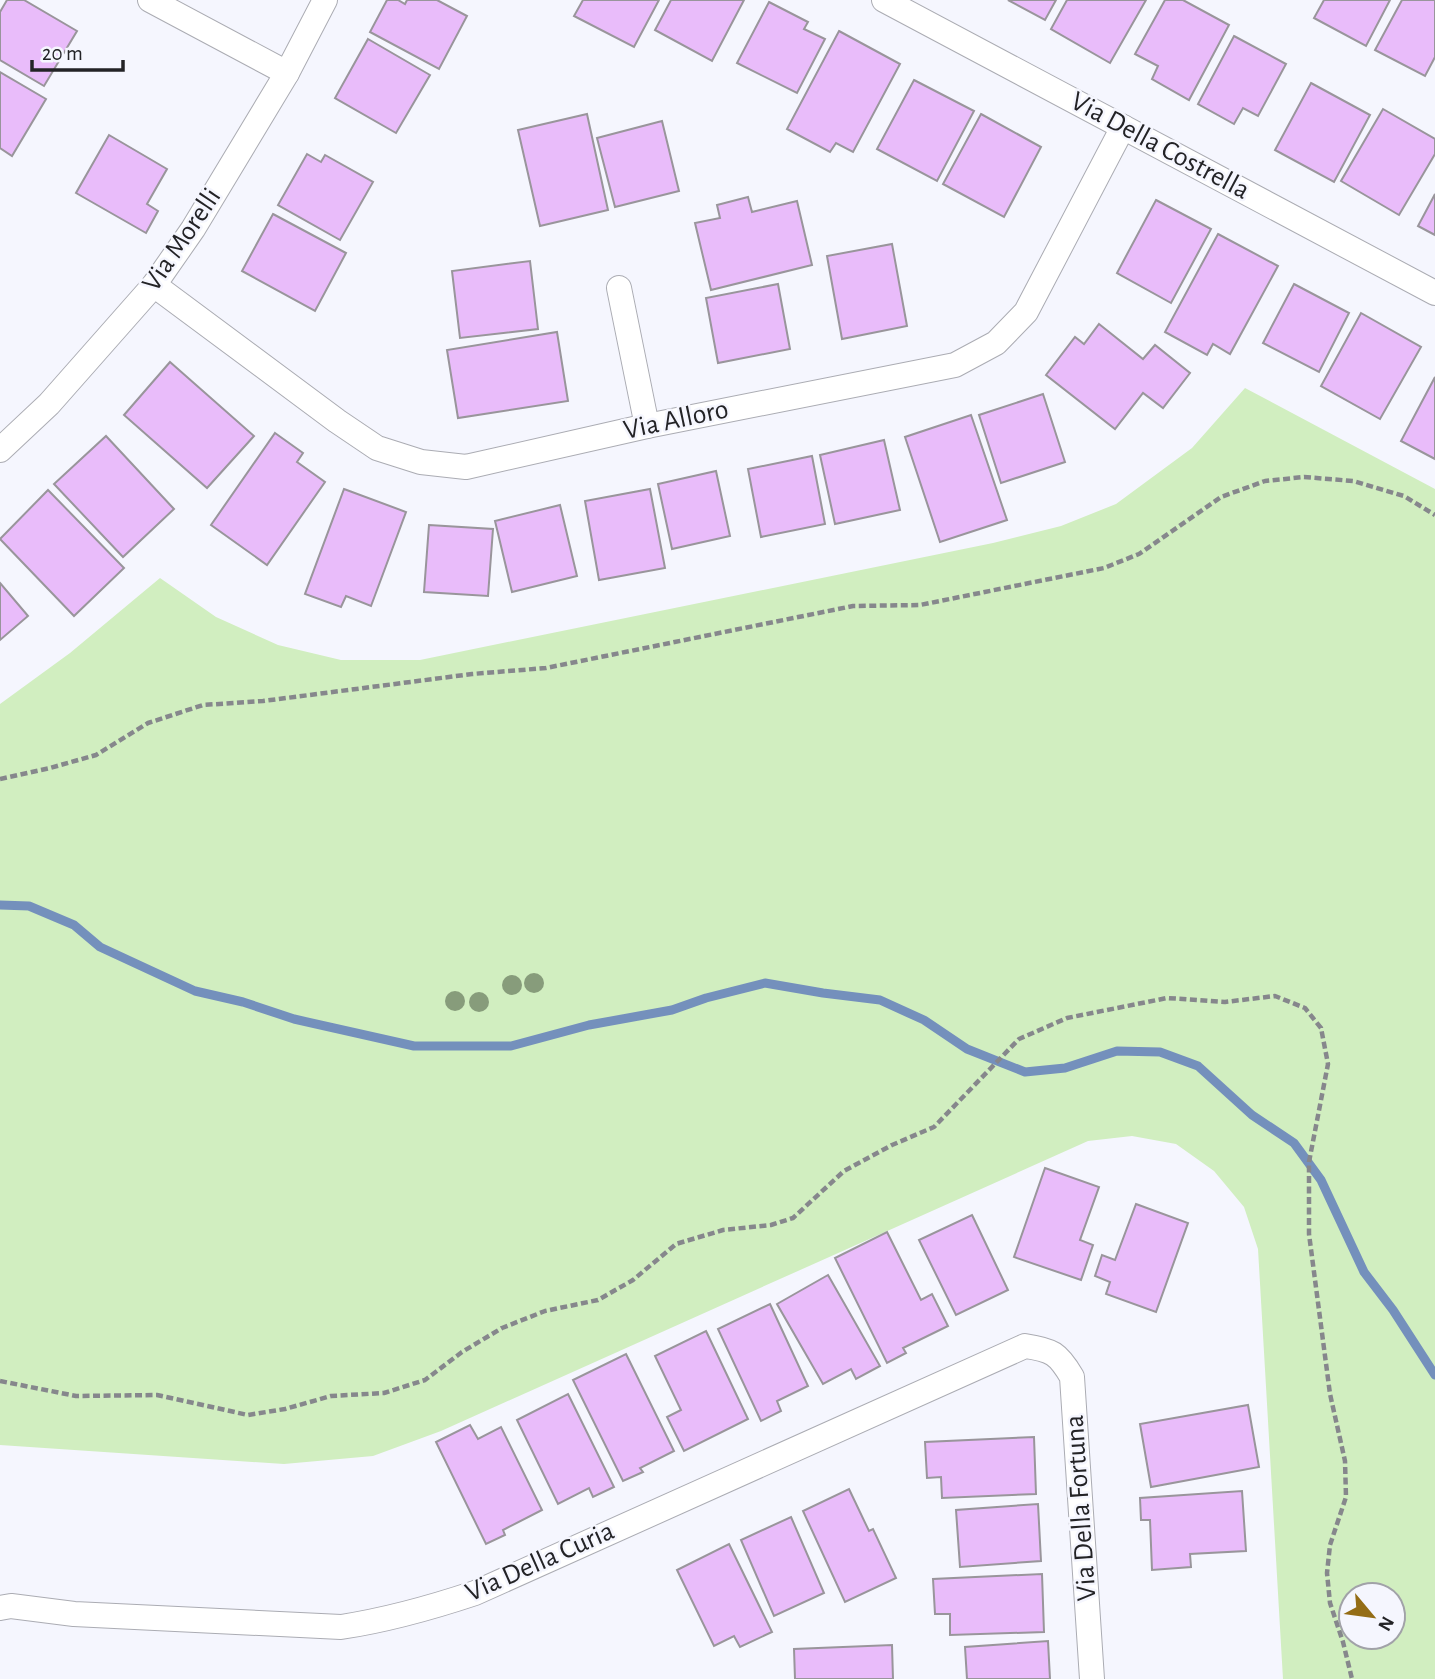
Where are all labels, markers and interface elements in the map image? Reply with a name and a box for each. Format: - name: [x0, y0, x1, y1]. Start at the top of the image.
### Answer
- scale bar: [32, 28, 122, 72]
- text: 20 m: [42, 43, 83, 64]
- street label: Via Della Costrella: [1066, 87, 1254, 205]
- street label: Via Morelli: [137, 183, 227, 297]
- street label: Via Alloro: [621, 395, 731, 445]
- street label: Via Della Fortuna: [1061, 1414, 1101, 1602]
- street label: Via Della Curia: [461, 1517, 619, 1607]
- north arrow: [1337, 1581, 1407, 1651]
- text: N: [1374, 1613, 1397, 1634]

